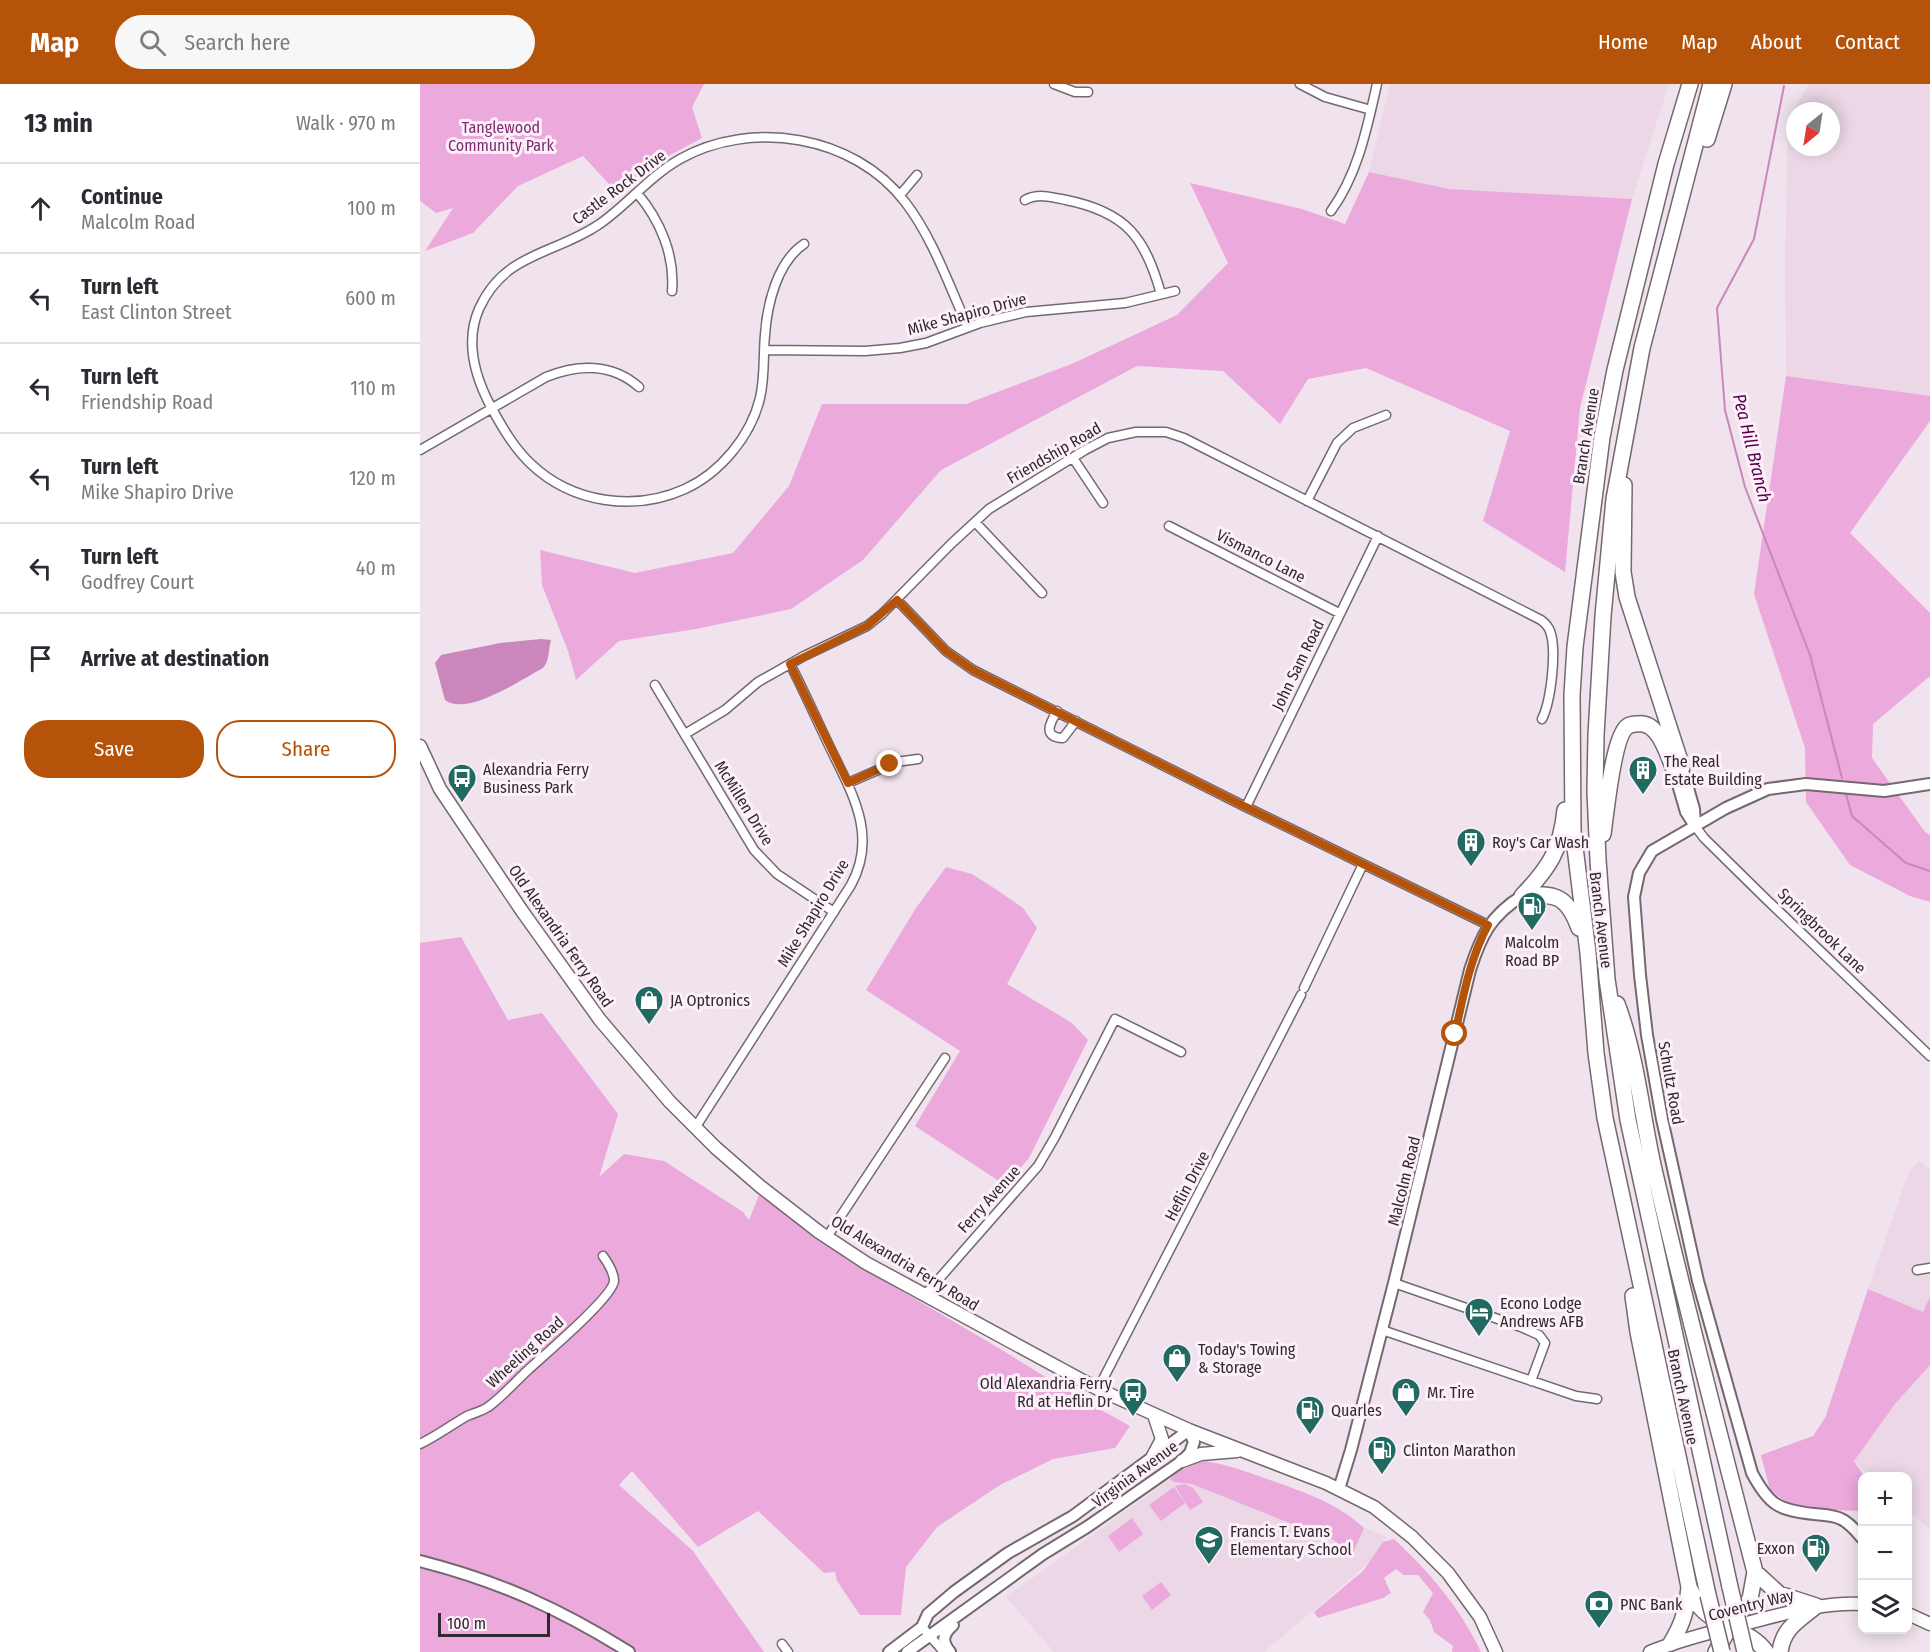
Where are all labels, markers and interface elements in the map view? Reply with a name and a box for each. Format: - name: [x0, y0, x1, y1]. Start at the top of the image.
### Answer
- search box: [115, 15, 535, 69]
- text: Map: [30, 26, 79, 59]
- icon: search: [136, 26, 169, 59]
- text: Search here: [184, 29, 290, 56]
- text: Home: [1598, 29, 1648, 55]
- text: Map: [1681, 29, 1718, 55]
- text: About: [1751, 29, 1802, 55]
- text: Contact: [1835, 29, 1900, 55]
- north arrow: [1786, 102, 1840, 156]
- text: 13 min: [24, 108, 93, 139]
- text: Walk · 970 m: [296, 111, 396, 135]
- park label: Tanglewood Community Park: [448, 118, 555, 155]
- street label: Castle Rock Drive: [568, 146, 670, 228]
- text: Continue: [81, 183, 163, 210]
- icon: ahead: [24, 192, 57, 225]
- text: 100 m: [347, 196, 396, 220]
- text: Malcolm Road: [81, 210, 196, 234]
- text: Turn left: [81, 273, 159, 300]
- icon: left: [24, 282, 57, 315]
- text: 600 m: [345, 286, 396, 310]
- street label: Mike Shapiro Drive: [905, 289, 1029, 339]
- text: East Clinton Street: [81, 300, 232, 324]
- text: Turn left: [81, 363, 159, 390]
- icon: left: [24, 372, 57, 405]
- text: 110 m: [350, 376, 396, 400]
- street label: Branch Avenue: [1569, 386, 1603, 486]
- text: Friendship Road: [81, 390, 213, 414]
- water label: Pea Hill Branch: [1728, 391, 1776, 505]
- street label: Friendship Road: [1003, 418, 1105, 488]
- text: Turn left: [81, 453, 159, 480]
- icon: left: [24, 462, 57, 495]
- text: 120 m: [349, 466, 396, 490]
- text: Mike Shapiro Drive: [81, 480, 234, 504]
- street label: Vismanco Lane: [1213, 525, 1309, 587]
- text: Turn left: [81, 543, 159, 570]
- icon: left: [24, 552, 57, 585]
- text: 40 m: [356, 556, 396, 580]
- text: Godfrey Court: [81, 570, 194, 594]
- street label: John Sam Road: [1268, 617, 1328, 713]
- icon: arrive: [24, 642, 57, 675]
- text: Arrive at destination: [81, 645, 269, 672]
- button: Save: [24, 720, 204, 778]
- button: Share: [216, 720, 396, 778]
- route end: [876, 750, 902, 776]
- place label: The Real Estate Building: [1664, 752, 1762, 789]
- building icon: The Real Estate Building: [1627, 754, 1659, 796]
- street label: McMillen Drive: [711, 757, 778, 849]
- place label: Alexandria Ferry Business Park: [483, 760, 590, 797]
- bus stop icon: Alexandria Ferry Business Park: [446, 762, 478, 804]
- building icon: Roy's Car Wash: [1455, 826, 1487, 868]
- place label: Roy's Car Wash: [1492, 833, 1589, 852]
- street label: Mike Shapiro Drive: [773, 856, 853, 970]
- street label: Old Alexandria Ferry Road: [505, 861, 617, 1011]
- street label: Branch Avenue: [1586, 871, 1616, 970]
- street label: Springbrook Lane: [1774, 884, 1870, 978]
- fuel station icon: Malcolm Road BP: [1516, 890, 1548, 932]
- place label: Malcolm Road BP: [1505, 933, 1559, 970]
- shop icon: JA Optronics: [633, 984, 665, 1026]
- place label: JA Optronics: [670, 991, 750, 1010]
- route start: [1441, 1020, 1467, 1046]
- street label: Schultz Road: [1654, 1040, 1688, 1126]
- street label: Malcolm Road: [1384, 1134, 1424, 1228]
- street label: Heflin Drive: [1161, 1148, 1213, 1224]
- street label: Ferry Avenue: [954, 1161, 1024, 1237]
- street label: Old Alexandria Ferry Road: [828, 1211, 982, 1315]
- place label: Econo Lodge Andrews AFB: [1500, 1294, 1584, 1331]
- hotel icon: Econo Lodge Andrews AFB: [1463, 1296, 1495, 1338]
- street label: Wheeling Road: [482, 1312, 568, 1392]
- place label: Today's Towing & Storage: [1198, 1340, 1296, 1377]
- shop icon: Today's Towing & Storage: [1161, 1342, 1193, 1384]
- street label: Branch Avenue: [1664, 1347, 1702, 1447]
- place label: Old Alexandria Ferry Rd at Heflin Dr: [980, 1374, 1113, 1411]
- bus stop icon: Old Alexandria Ferry Rd at Heflin Dr: [1117, 1376, 1149, 1418]
- shop icon: Mr. Tire: [1390, 1376, 1422, 1418]
- place label: Mr. Tire: [1427, 1383, 1474, 1402]
- fuel station icon: Quarles: [1294, 1394, 1326, 1436]
- place label: Quarles: [1331, 1401, 1382, 1420]
- fuel station icon: Clinton Marathon: [1366, 1434, 1398, 1476]
- street label: Virginia Avenue: [1088, 1437, 1182, 1511]
- place label: Clinton Marathon: [1403, 1441, 1516, 1460]
- map controls: [1858, 1472, 1912, 1634]
- button: +: [1858, 1472, 1912, 1526]
- place label: Francis T. Evans Elementary School: [1230, 1522, 1352, 1559]
- school or university icon: Francis T. Evans Elementary School: [1193, 1524, 1225, 1566]
- button: −: [1858, 1526, 1912, 1580]
- fuel station icon: Exxon: [1800, 1532, 1832, 1574]
- place label: Exxon: [1757, 1539, 1795, 1558]
- button: layers: [1858, 1580, 1912, 1634]
- street label: Coventry Way: [1706, 1585, 1797, 1625]
- bank icon: PNC Bank: [1583, 1588, 1615, 1630]
- place label: PNC Bank: [1620, 1595, 1683, 1614]
- scale bar: [438, 1610, 550, 1638]
- text: 100 m: [447, 1614, 486, 1633]

